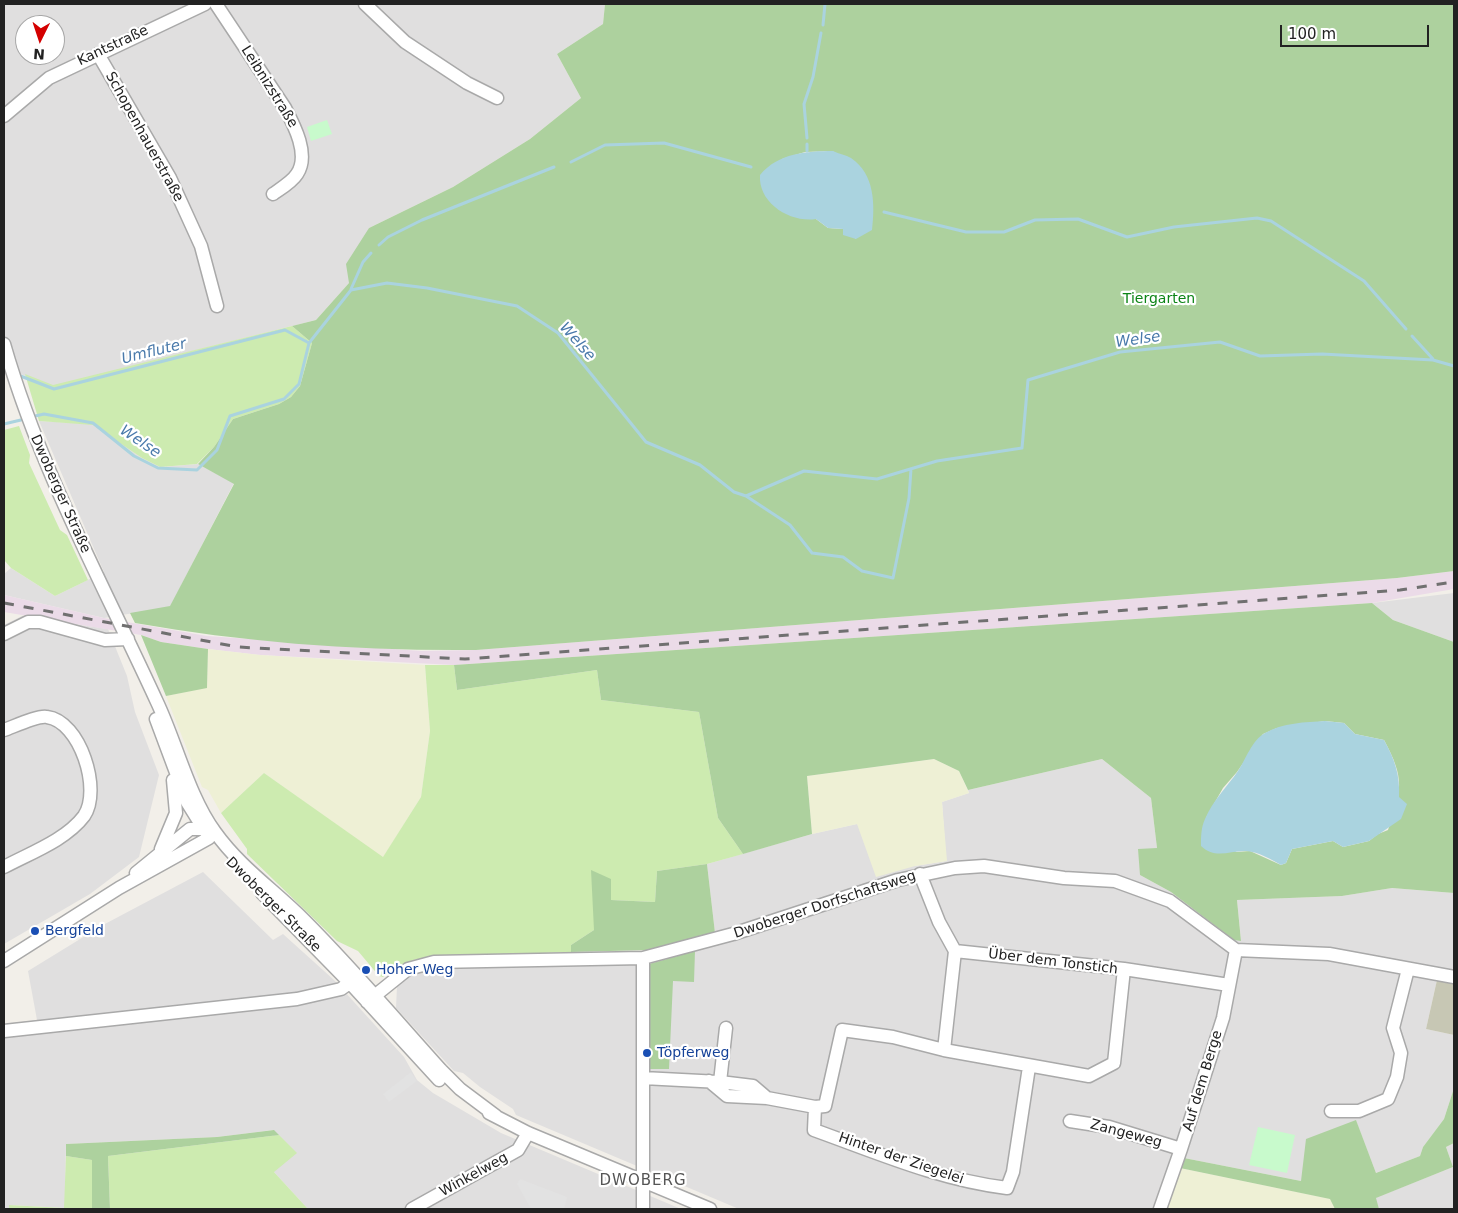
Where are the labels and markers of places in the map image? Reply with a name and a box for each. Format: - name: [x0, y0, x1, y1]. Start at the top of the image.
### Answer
- place label: Bergfeld: [45, 923, 104, 939]
- marker: Bergfeld: [29, 925, 41, 937]
- place label: Hoher Weg: [376, 962, 453, 978]
- marker: Hoher Weg: [360, 964, 372, 976]
- place label: Töpferweg: [657, 1045, 729, 1061]
- marker: Töpferweg: [641, 1047, 653, 1059]

